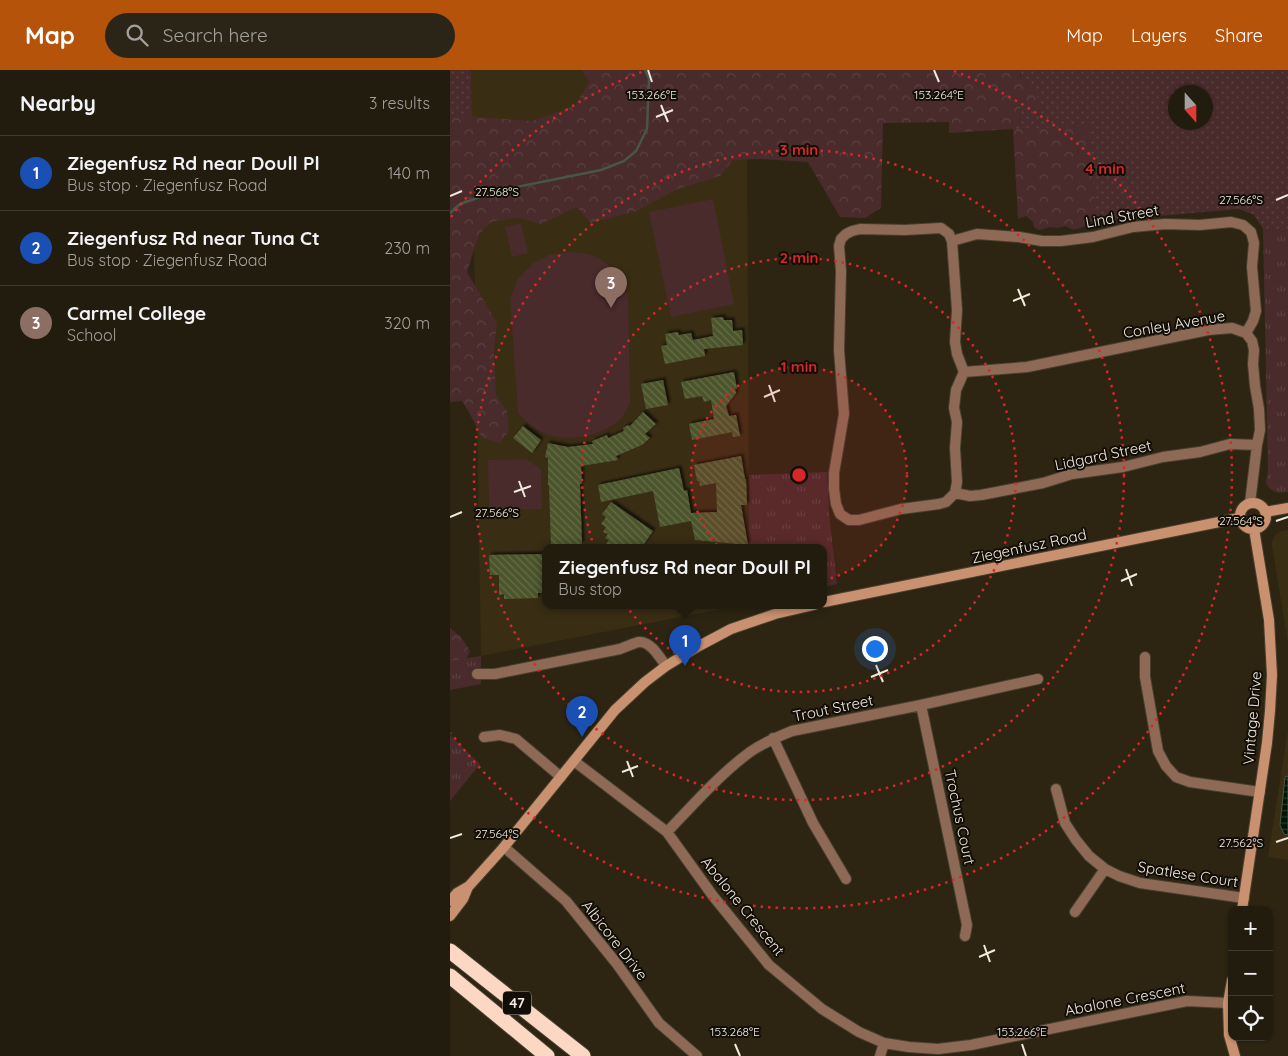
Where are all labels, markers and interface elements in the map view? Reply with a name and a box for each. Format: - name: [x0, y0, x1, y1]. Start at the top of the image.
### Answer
- search box: [105, 13, 455, 58]
- text: Map: [25, 20, 75, 50]
- icon: search: [123, 21, 151, 49]
- text: Search here: [163, 23, 268, 47]
- text: Map: [1066, 24, 1103, 47]
- text: Layers: [1131, 24, 1187, 47]
- text: Share: [1215, 24, 1263, 47]
- north arrow: [1168, 85, 1213, 130]
- text: 153.266°E: [627, 87, 677, 102]
- text: 153.264°E: [914, 87, 964, 102]
- text: Nearby: [20, 90, 96, 116]
- text: 3 results: [369, 93, 430, 113]
- text: 3 min: [780, 140, 818, 159]
- text: Ziegenfusz Rd near Doull Pl: [67, 151, 320, 175]
- text: 4 min: [1085, 159, 1125, 178]
- text: 1: [33, 163, 39, 183]
- text: 140 m: [387, 163, 430, 183]
- text: Bus stop · Ziegenfusz Road: [67, 175, 267, 195]
- text: 27.568°S: [475, 184, 519, 199]
- text: 27.566°S: [1219, 192, 1263, 207]
- street label: Lind Street: [1084, 200, 1160, 232]
- text: Ziegenfusz Rd near Tuna Ct: [67, 226, 320, 250]
- text: 2: [31, 238, 41, 258]
- text: 230 m: [384, 238, 430, 258]
- text: 2 min: [779, 248, 819, 267]
- text: Bus stop · Ziegenfusz Road: [67, 250, 267, 270]
- pin: 3: [595, 267, 627, 308]
- text: Carmel College: [67, 301, 206, 325]
- street label: Conley Avenue: [1122, 306, 1226, 342]
- text: 3: [32, 313, 40, 333]
- text: 320 m: [384, 313, 430, 333]
- text: School: [67, 325, 116, 345]
- text: 1 min: [781, 357, 817, 376]
- street label: Lidgard Street: [1053, 435, 1153, 475]
- centre of rings: [790, 466, 808, 484]
- text: 27.566°S: [475, 505, 519, 520]
- text: 27.564°S: [1219, 513, 1263, 528]
- street label: Ziegenfusz Road: [970, 525, 1088, 567]
- popup: [542, 544, 827, 609]
- text: Ziegenfusz Rd near Doull Pl: [558, 555, 811, 579]
- text: Bus stop: [558, 579, 622, 599]
- pin: 1: [669, 625, 701, 666]
- your location: [862, 636, 888, 662]
- street label: Vintage Drive: [1238, 670, 1266, 766]
- street label: Trout Street: [791, 690, 875, 726]
- pin: 2: [566, 696, 598, 737]
- street label: Trochus Court: [941, 768, 979, 866]
- text: 27.564°S: [475, 826, 519, 841]
- text: 27.562°S: [1219, 835, 1263, 850]
- street label: Abalone Crescent: [697, 853, 789, 959]
- street label: Spatlese Court: [1136, 857, 1240, 891]
- street label: Albicore Drive: [578, 896, 652, 984]
- map controls: [1228, 906, 1273, 1041]
- button: +: [1228, 906, 1273, 951]
- button: −: [1228, 951, 1273, 996]
- street label: Abalone Crescent: [1063, 978, 1187, 1020]
- road number: 47: [503, 991, 531, 1014]
- button: locate: [1228, 996, 1273, 1041]
- text: 153.268°E: [710, 1024, 760, 1039]
- text: 153.266°E: [997, 1024, 1047, 1039]

